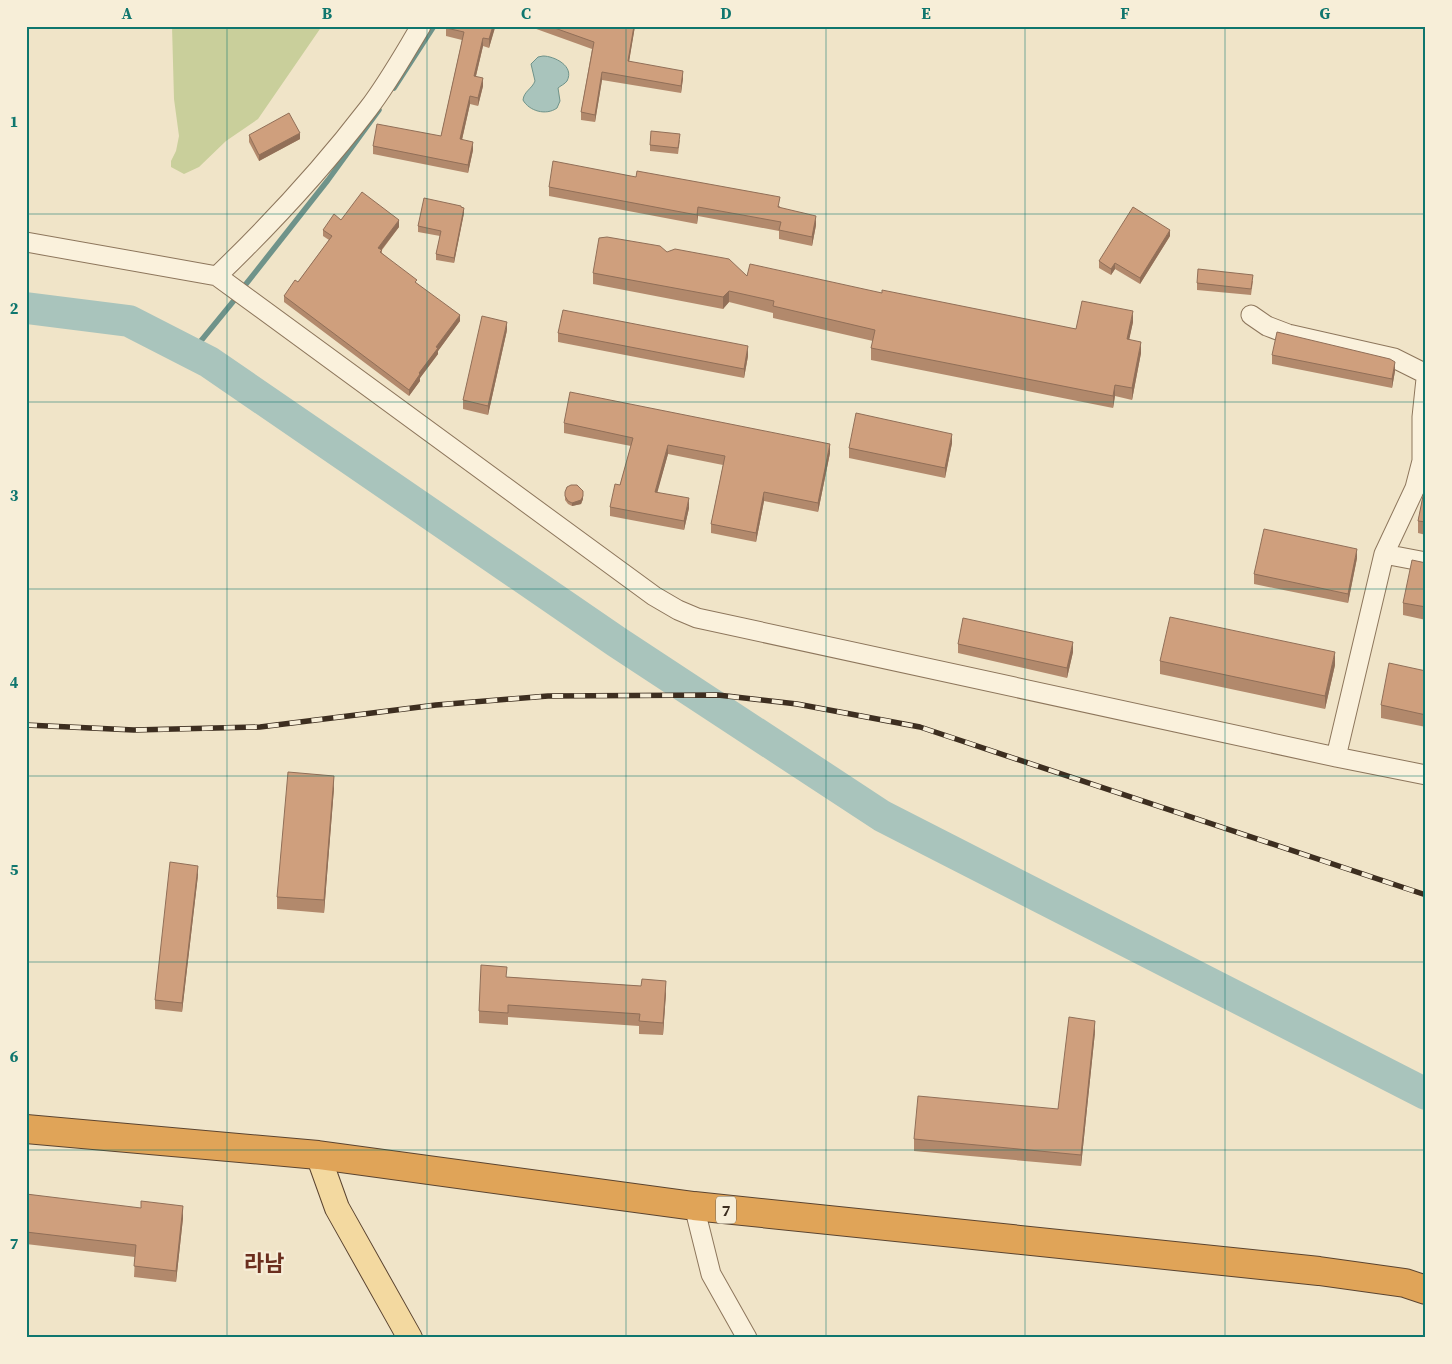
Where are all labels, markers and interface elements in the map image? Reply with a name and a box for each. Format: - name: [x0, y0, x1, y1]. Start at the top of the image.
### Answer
- text: A: [122, 2, 133, 24]
- text: B: [322, 2, 333, 24]
- text: C: [521, 2, 531, 24]
- text: D: [720, 2, 732, 24]
- text: E: [921, 2, 931, 24]
- text: F: [1120, 2, 1130, 24]
- text: G: [1320, 2, 1331, 24]
- text: 1: [10, 110, 18, 132]
- text: 2: [10, 297, 19, 319]
- text: 3: [10, 484, 19, 506]
- text: 4: [10, 671, 19, 693]
- text: 5: [10, 858, 19, 880]
- text: 6: [10, 1045, 19, 1067]
- road number: 7: [716, 1196, 736, 1224]
- text: 7: [10, 1232, 19, 1254]
- district label: 라남: [244, 1248, 284, 1278]

